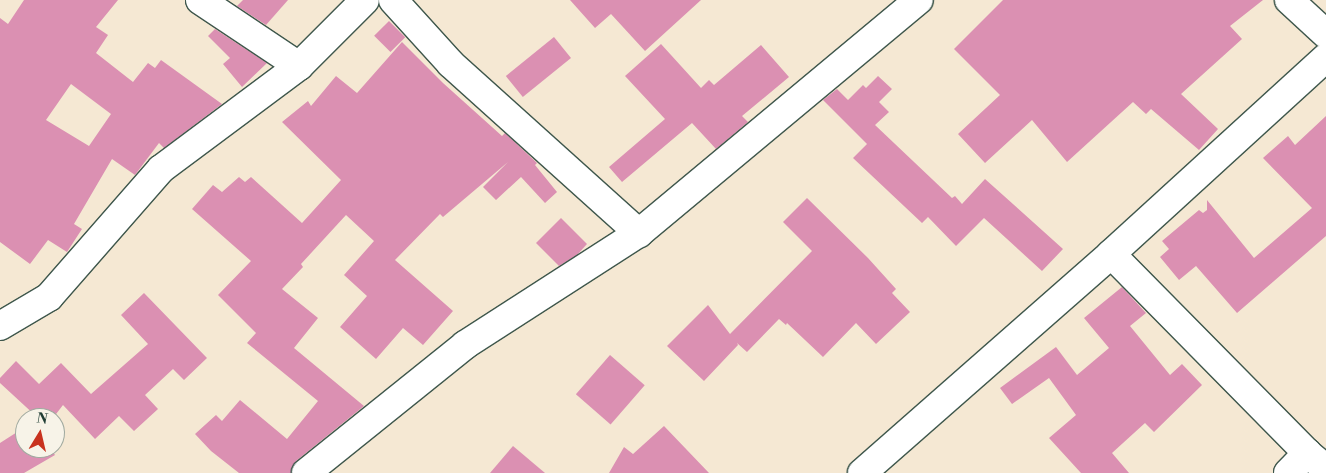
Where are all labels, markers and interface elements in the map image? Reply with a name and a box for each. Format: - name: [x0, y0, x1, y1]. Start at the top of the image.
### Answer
- north arrow: [15, 408, 65, 458]
- text: N: [35, 409, 49, 429]

